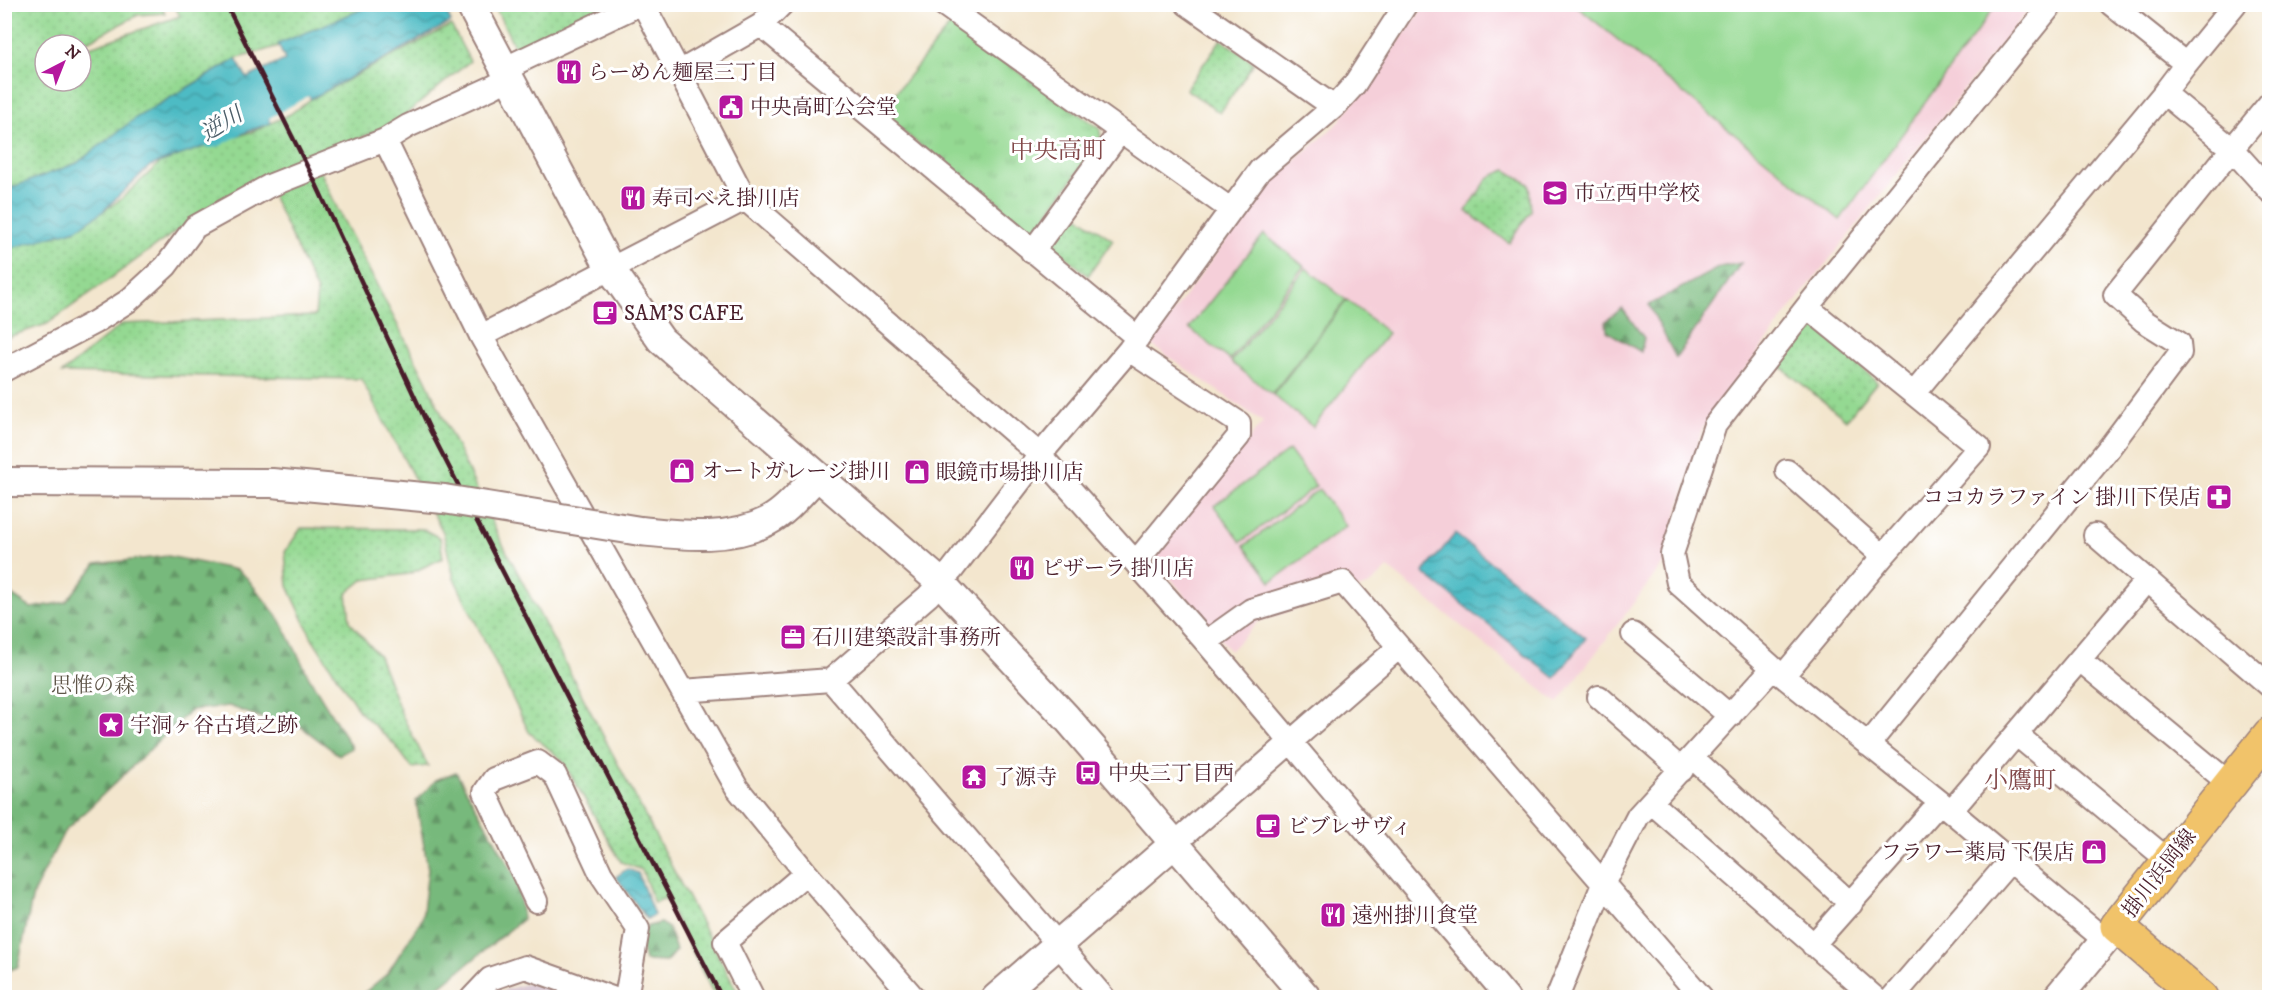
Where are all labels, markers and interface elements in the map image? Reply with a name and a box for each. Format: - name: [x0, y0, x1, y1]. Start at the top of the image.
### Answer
- north arrow: [33, 33, 93, 93]
- text: N: [61, 41, 84, 64]
- restaurant icon: らーめん麺屋三丁目: [554, 57, 584, 87]
- place label: らーめん麺屋三丁目: [588, 60, 777, 86]
- public building icon: 中央高町公会堂: [716, 92, 746, 122]
- place label: 中央高町公会堂: [750, 95, 897, 121]
- water label: 逆川: [196, 100, 249, 147]
- district label: 中央高町: [1010, 136, 1106, 166]
- school or university icon: 市立西中学校: [1540, 178, 1570, 208]
- place label: 市立西中学校: [1574, 181, 1700, 207]
- restaurant icon: 寿司べえ掛川店: [618, 183, 648, 213]
- place label: 寿司べえ掛川店: [652, 186, 799, 212]
- cafe icon: SAM'S CAFE: [590, 298, 620, 328]
- place label: SAM'S CAFE: [624, 301, 744, 327]
- shop icon: オートガレージ掛川: [667, 456, 697, 486]
- shop icon: 眼鏡市場掛川店: [902, 457, 932, 487]
- place label: オートガレージ掛川: [702, 459, 890, 485]
- place label: 眼鏡市場掛川店: [936, 460, 1083, 486]
- pharmacy icon: ココカラファイン 掛川下俣店: [2204, 482, 2234, 512]
- place label: ココカラファイン 掛川下俣店: [1923, 485, 2200, 511]
- restaurant icon: ピザーラ 掛川店: [1007, 553, 1037, 583]
- place label: ピザーラ 掛川店: [1042, 556, 1194, 582]
- office icon: 石川建築設計事務所: [778, 622, 808, 652]
- place label: 石川建築設計事務所: [812, 625, 1001, 651]
- park label: 思惟の森: [51, 673, 135, 699]
- place icon: 宇洞ヶ谷古墳之跡: [96, 710, 126, 740]
- place label: 宇洞ヶ谷古墳之跡: [130, 713, 298, 739]
- bus stop icon: 中央三丁目西: [1073, 758, 1103, 788]
- place label: 中央三丁目西: [1108, 761, 1234, 787]
- temple icon: 了源寺: [959, 762, 989, 792]
- place label: 了源寺: [994, 765, 1057, 791]
- district label: 小鷹町: [1984, 766, 2056, 796]
- cafe icon: ビブレサヴィ: [1253, 811, 1283, 841]
- place label: ビブレサヴィ: [1288, 814, 1412, 840]
- street label: 掛川浜岡線: [2117, 824, 2202, 923]
- shop icon: フラワー薬局 下俣店: [2079, 837, 2109, 867]
- place label: フラワー薬局 下俣店: [1880, 840, 2074, 866]
- restaurant icon: 遠州掛川食堂: [1318, 900, 1348, 930]
- place label: 遠州掛川食堂: [1352, 903, 1478, 929]

